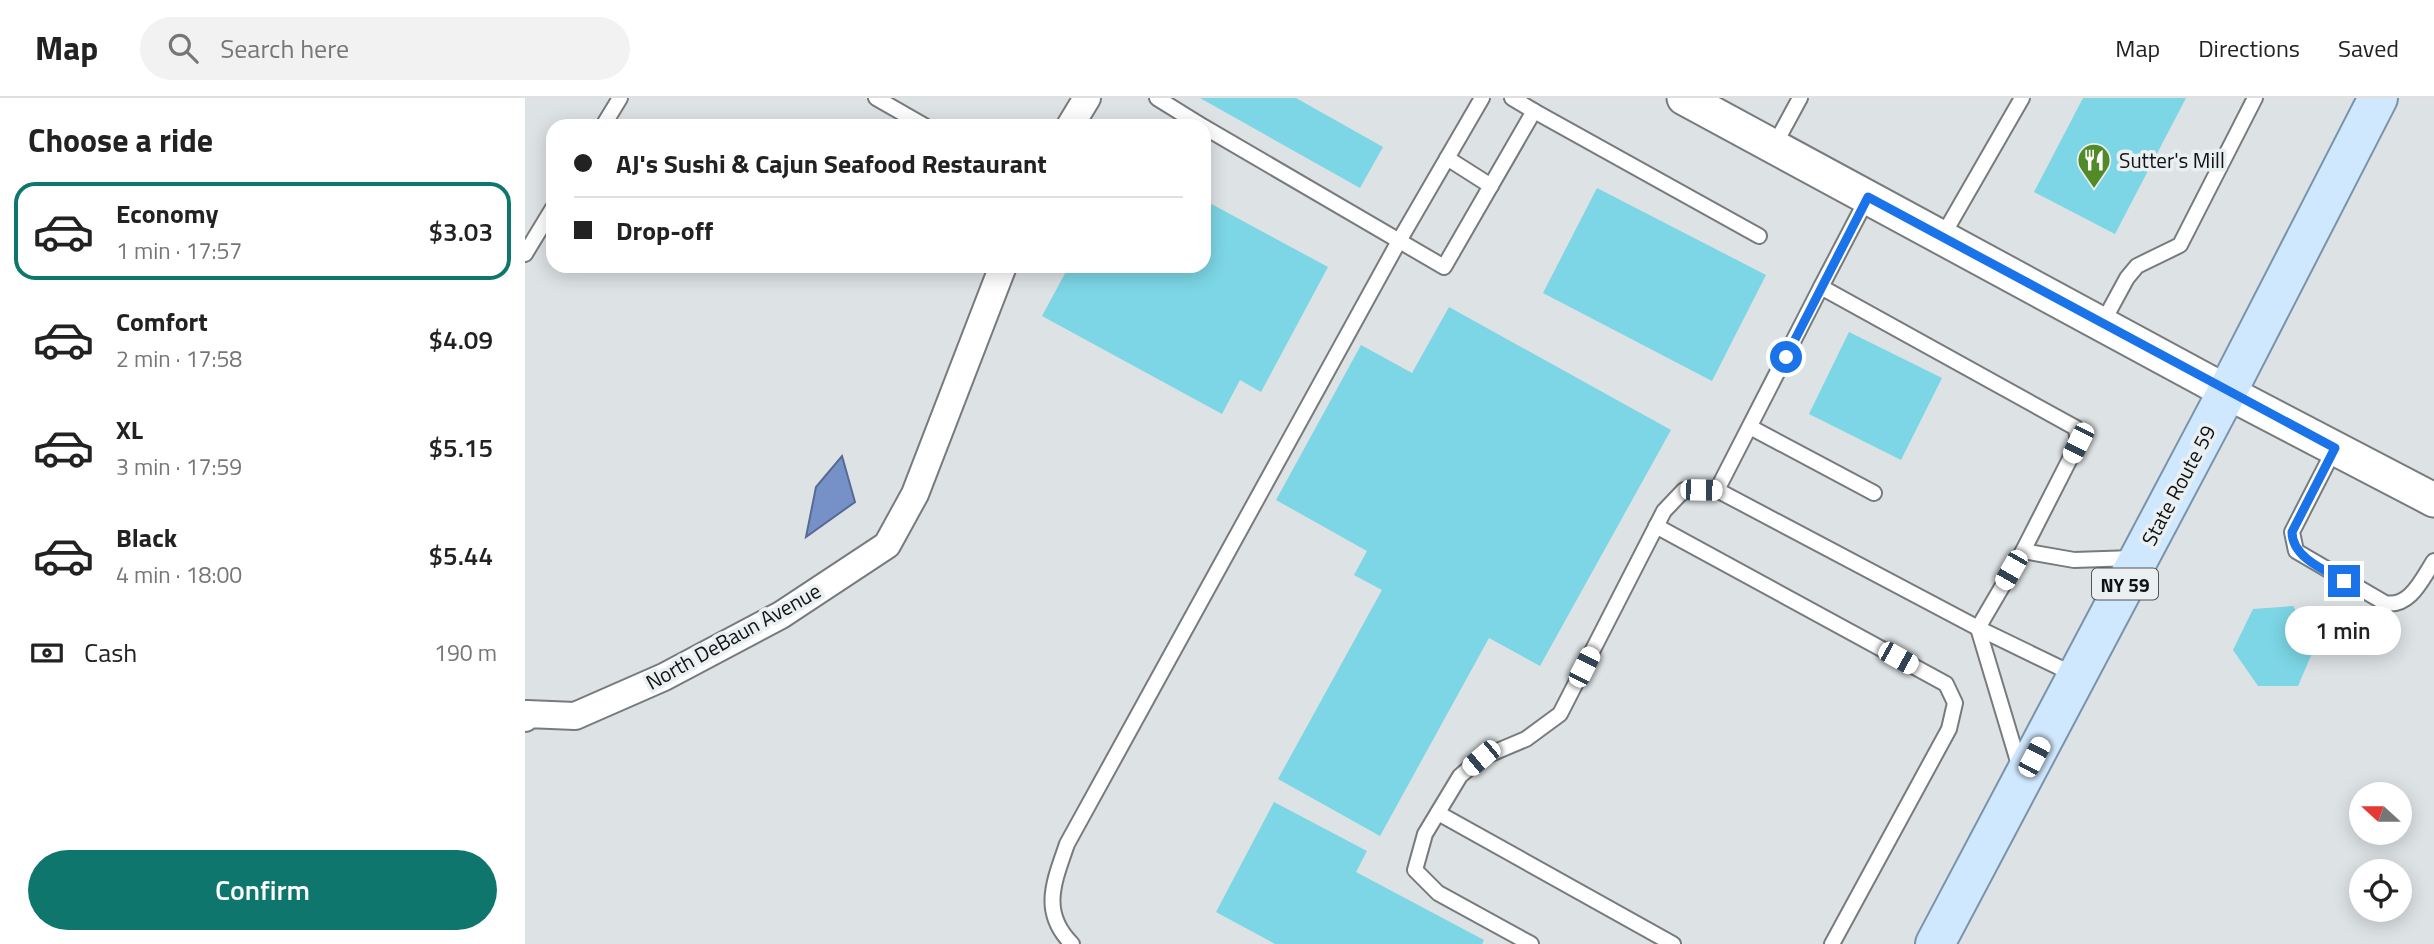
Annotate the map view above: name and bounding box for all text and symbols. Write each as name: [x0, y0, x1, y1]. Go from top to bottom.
search box: [140, 17, 630, 80]
text: Map: [35, 23, 98, 73]
icon: search: [164, 29, 202, 67]
text: Search here: [220, 29, 349, 68]
text: Map: [2115, 30, 2160, 66]
text: Directions: [2198, 30, 2300, 66]
text: Saved: [2338, 30, 2399, 66]
text: Choose a ride: [28, 116, 213, 164]
restaurant icon: Sutter's Mill: [2075, 141, 2113, 190]
text: AJ's Sushi & Cajun Seafood Restaurant: [616, 144, 1047, 183]
place label: Sutter's Mill: [2119, 144, 2225, 176]
text: Economy: [116, 194, 218, 233]
icon: car: [32, 200, 95, 263]
text: Drop-off: [616, 211, 713, 250]
text: $3.03: [429, 212, 493, 251]
text: 1 min · 17:57: [116, 233, 242, 268]
text: Comfort: [116, 302, 208, 341]
icon: car: [32, 308, 95, 371]
text: $4.09: [429, 320, 493, 359]
text: 2 min · 17:58: [116, 341, 242, 376]
route start: [1770, 341, 1802, 373]
text: XL: [116, 410, 143, 449]
icon: car: [32, 416, 95, 479]
street label: State Route 59: [2133, 419, 2223, 551]
car: [2060, 420, 2097, 466]
text: $5.15: [429, 428, 493, 467]
text: 3 min · 17:59: [116, 449, 242, 484]
car: [1680, 479, 1723, 501]
text: Black: [116, 518, 177, 557]
icon: car: [32, 524, 95, 587]
text: $5.44: [429, 536, 493, 575]
car: [1992, 547, 2031, 593]
text: 4 min · 18:00: [116, 557, 242, 592]
route end: [2328, 565, 2360, 597]
road number: NY 59: [2092, 569, 2158, 600]
street label: North DeBaun Avenue: [640, 574, 826, 698]
callout: 1 min: [2286, 606, 2402, 654]
text: 1 min: [2315, 613, 2371, 648]
text: Cash: [84, 633, 137, 672]
icon: cash: [28, 634, 66, 672]
text: 190 m: [434, 635, 497, 670]
car: [1875, 639, 1922, 677]
car: [1566, 644, 1603, 690]
car: [2015, 734, 2054, 780]
car: [1459, 736, 1504, 780]
north arrow: [2349, 782, 2411, 845]
map controls: [2349, 782, 2412, 922]
button: Confirm: [28, 850, 497, 930]
button: locate: [2349, 859, 2412, 922]

